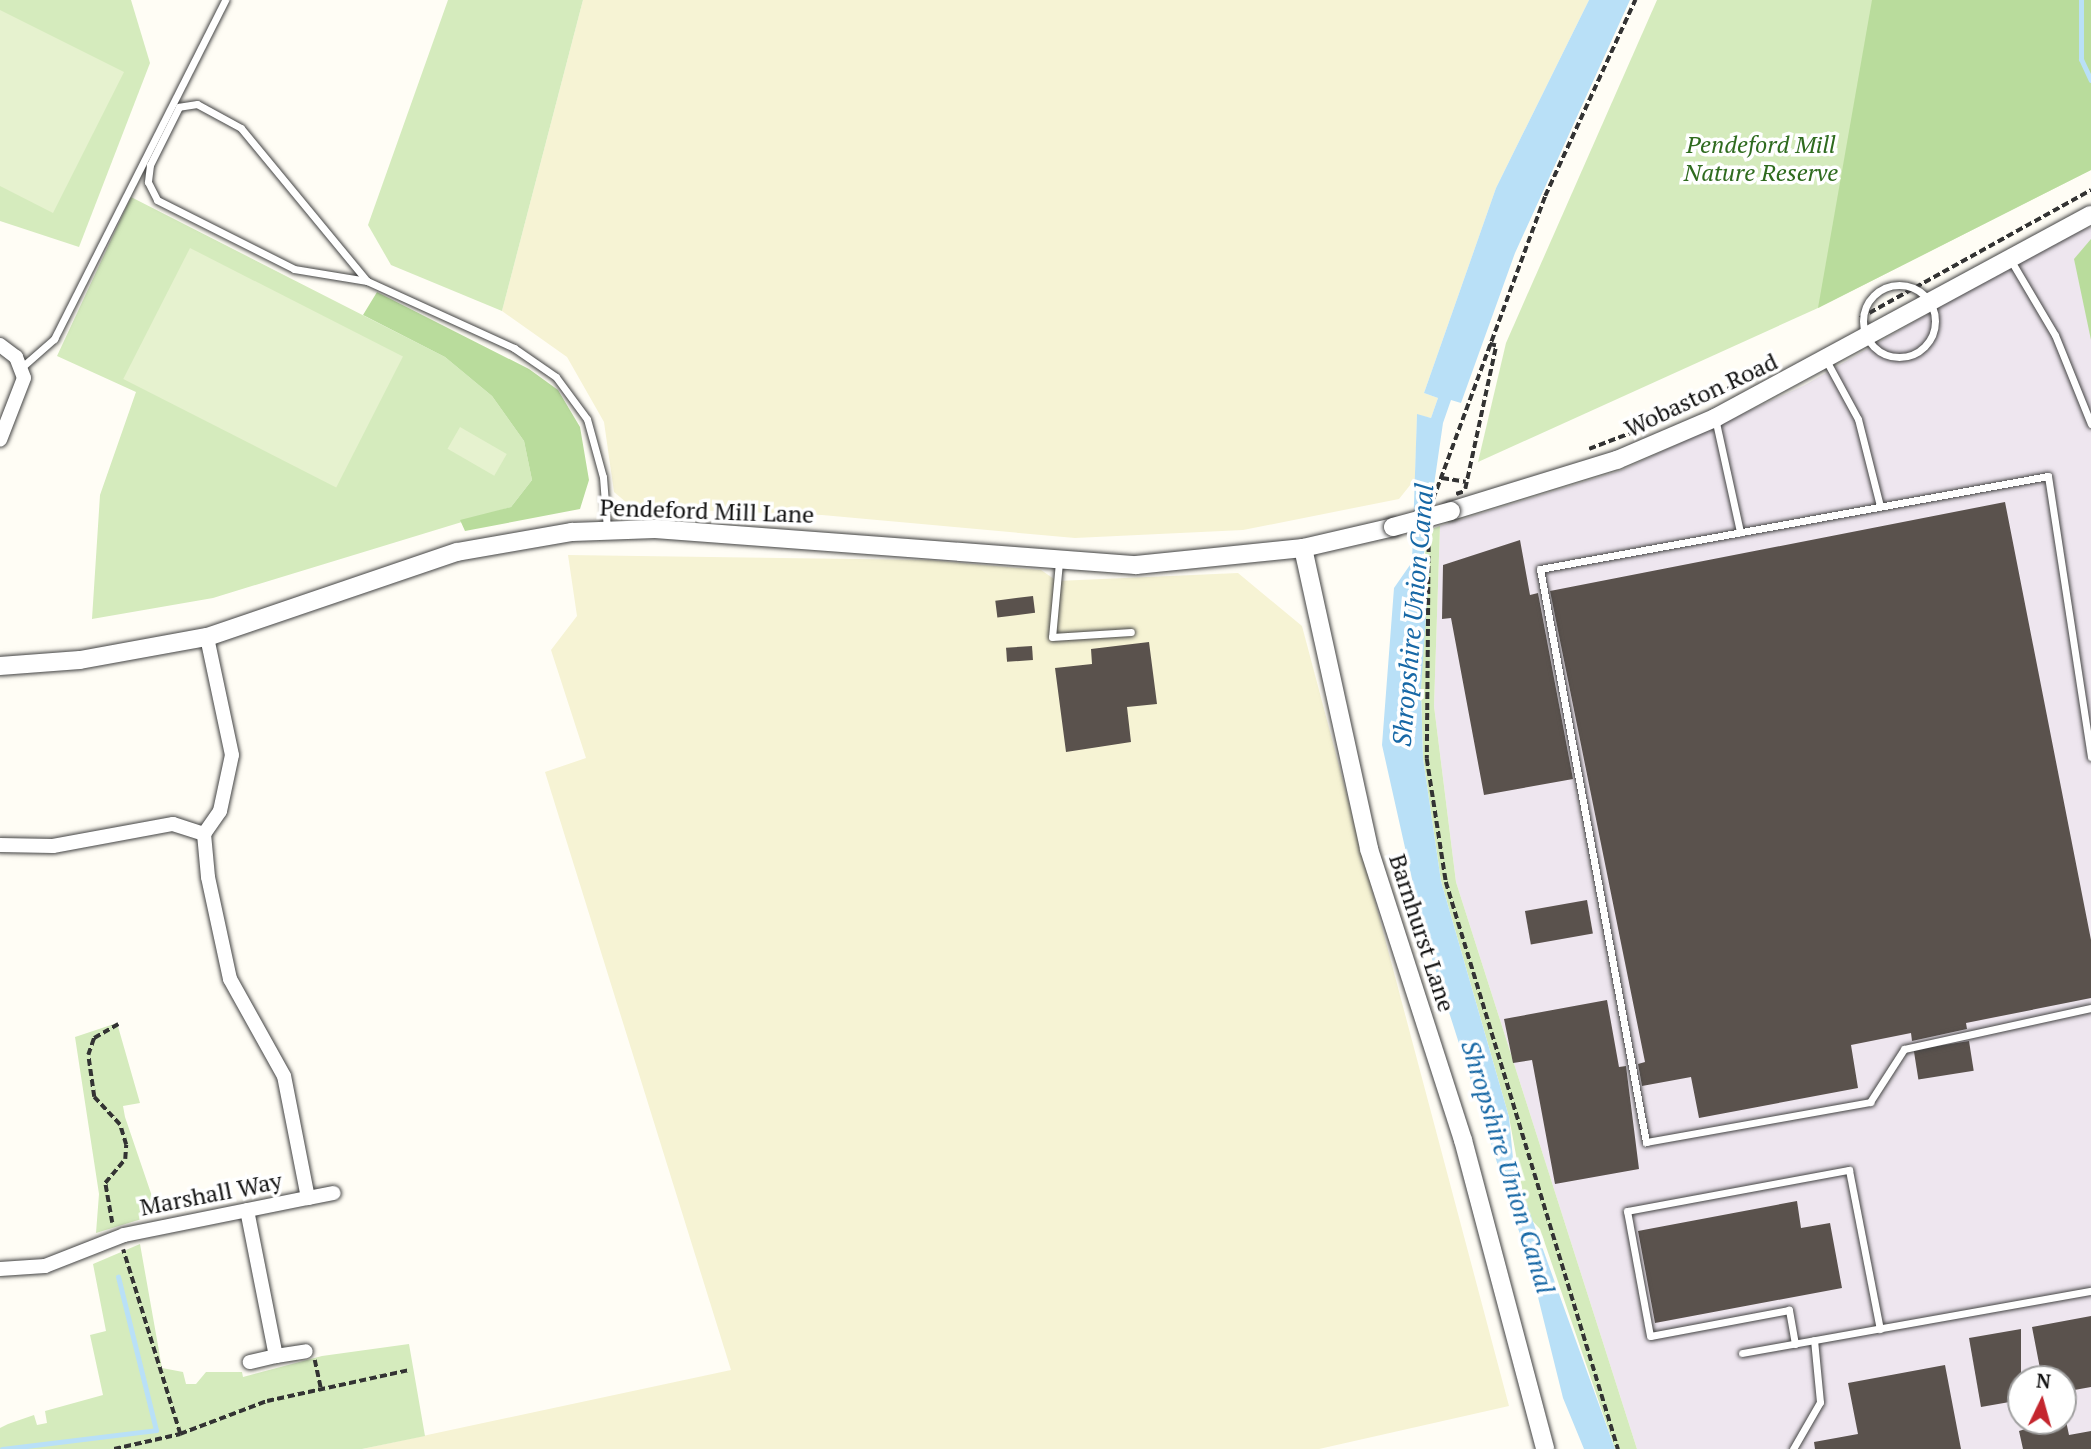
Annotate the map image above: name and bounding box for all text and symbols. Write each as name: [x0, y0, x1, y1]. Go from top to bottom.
park label: Pendeford Mill Nature Reserve: [1684, 131, 1838, 187]
street label: Wobaston Road: [1620, 347, 1782, 443]
water label: Shropshire Union Canal: [1386, 482, 1440, 748]
street label: Pendeford Mill Lane: [599, 493, 815, 529]
street label: Barnhurst Lane: [1383, 850, 1461, 1016]
water label: Shropshire Union Canal: [1455, 1036, 1561, 1298]
street label: Marshall Way: [138, 1166, 284, 1222]
north arrow: [2007, 1365, 2077, 1435]
text: N: [2035, 1367, 2052, 1394]

